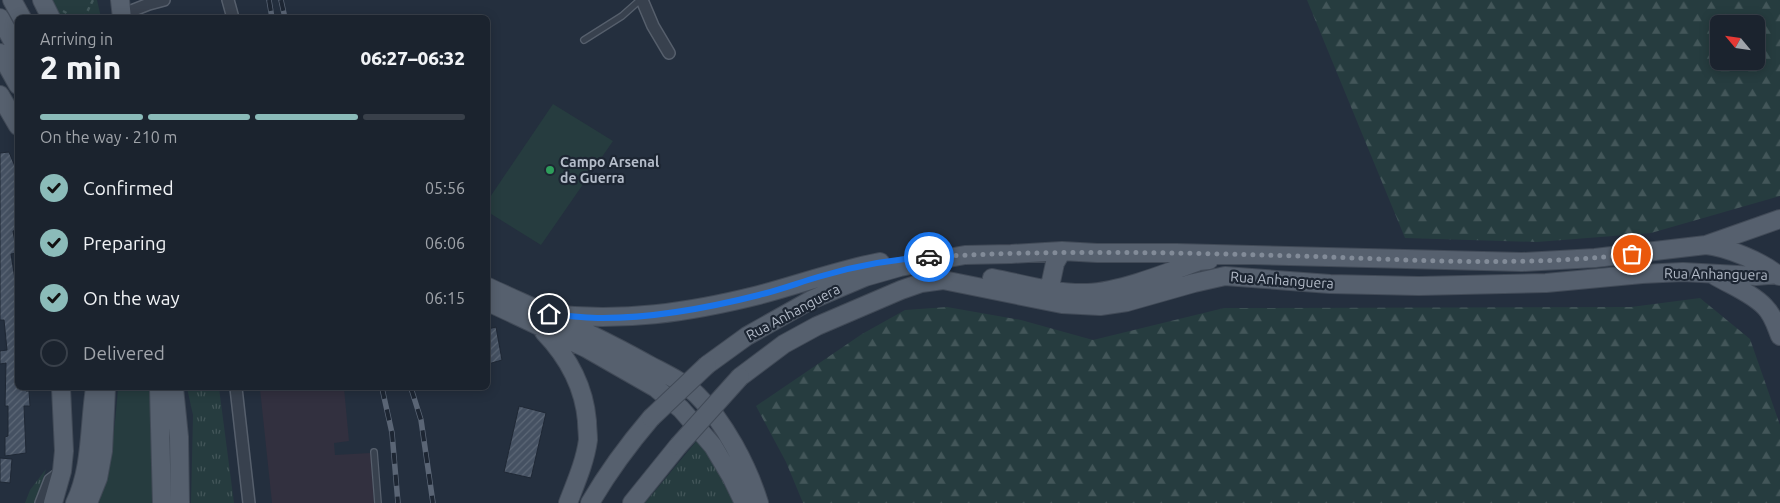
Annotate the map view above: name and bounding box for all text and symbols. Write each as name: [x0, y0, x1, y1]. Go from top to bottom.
north arrow: [1710, 15, 1765, 70]
map controls: [1710, 15, 1765, 70]
text: Arriving in: [40, 30, 113, 48]
text: 06:27–06:32: [360, 47, 465, 69]
text: 2 min: [40, 49, 121, 85]
text: On the way · 210 m: [40, 128, 177, 146]
place label: Campo Arsenal de Guerra: [560, 154, 659, 186]
marker: Campo Arsenal de Guerra: [544, 164, 556, 176]
icon: check: [40, 174, 68, 202]
text: Confirmed: [83, 177, 174, 199]
text: 05:56: [425, 179, 465, 197]
icon: check: [40, 229, 68, 257]
text: Preparing: [83, 232, 167, 254]
courier: [904, 232, 954, 282]
pin: [1611, 233, 1653, 275]
text: 06:06: [425, 234, 465, 252]
icon: bag: [1618, 240, 1646, 268]
icon: car: [915, 243, 943, 271]
street label: Rua Anhanguera: [1664, 265, 1768, 283]
street label: Rua Anhanguera: [1230, 268, 1334, 292]
street label: Rua Anhanguera: [743, 281, 843, 343]
icon: check: [40, 284, 68, 312]
text: On the way: [83, 287, 180, 309]
text: 06:15: [425, 289, 465, 307]
pin: [528, 293, 570, 335]
icon: home: [535, 300, 563, 328]
text: Delivered: [83, 342, 165, 364]

